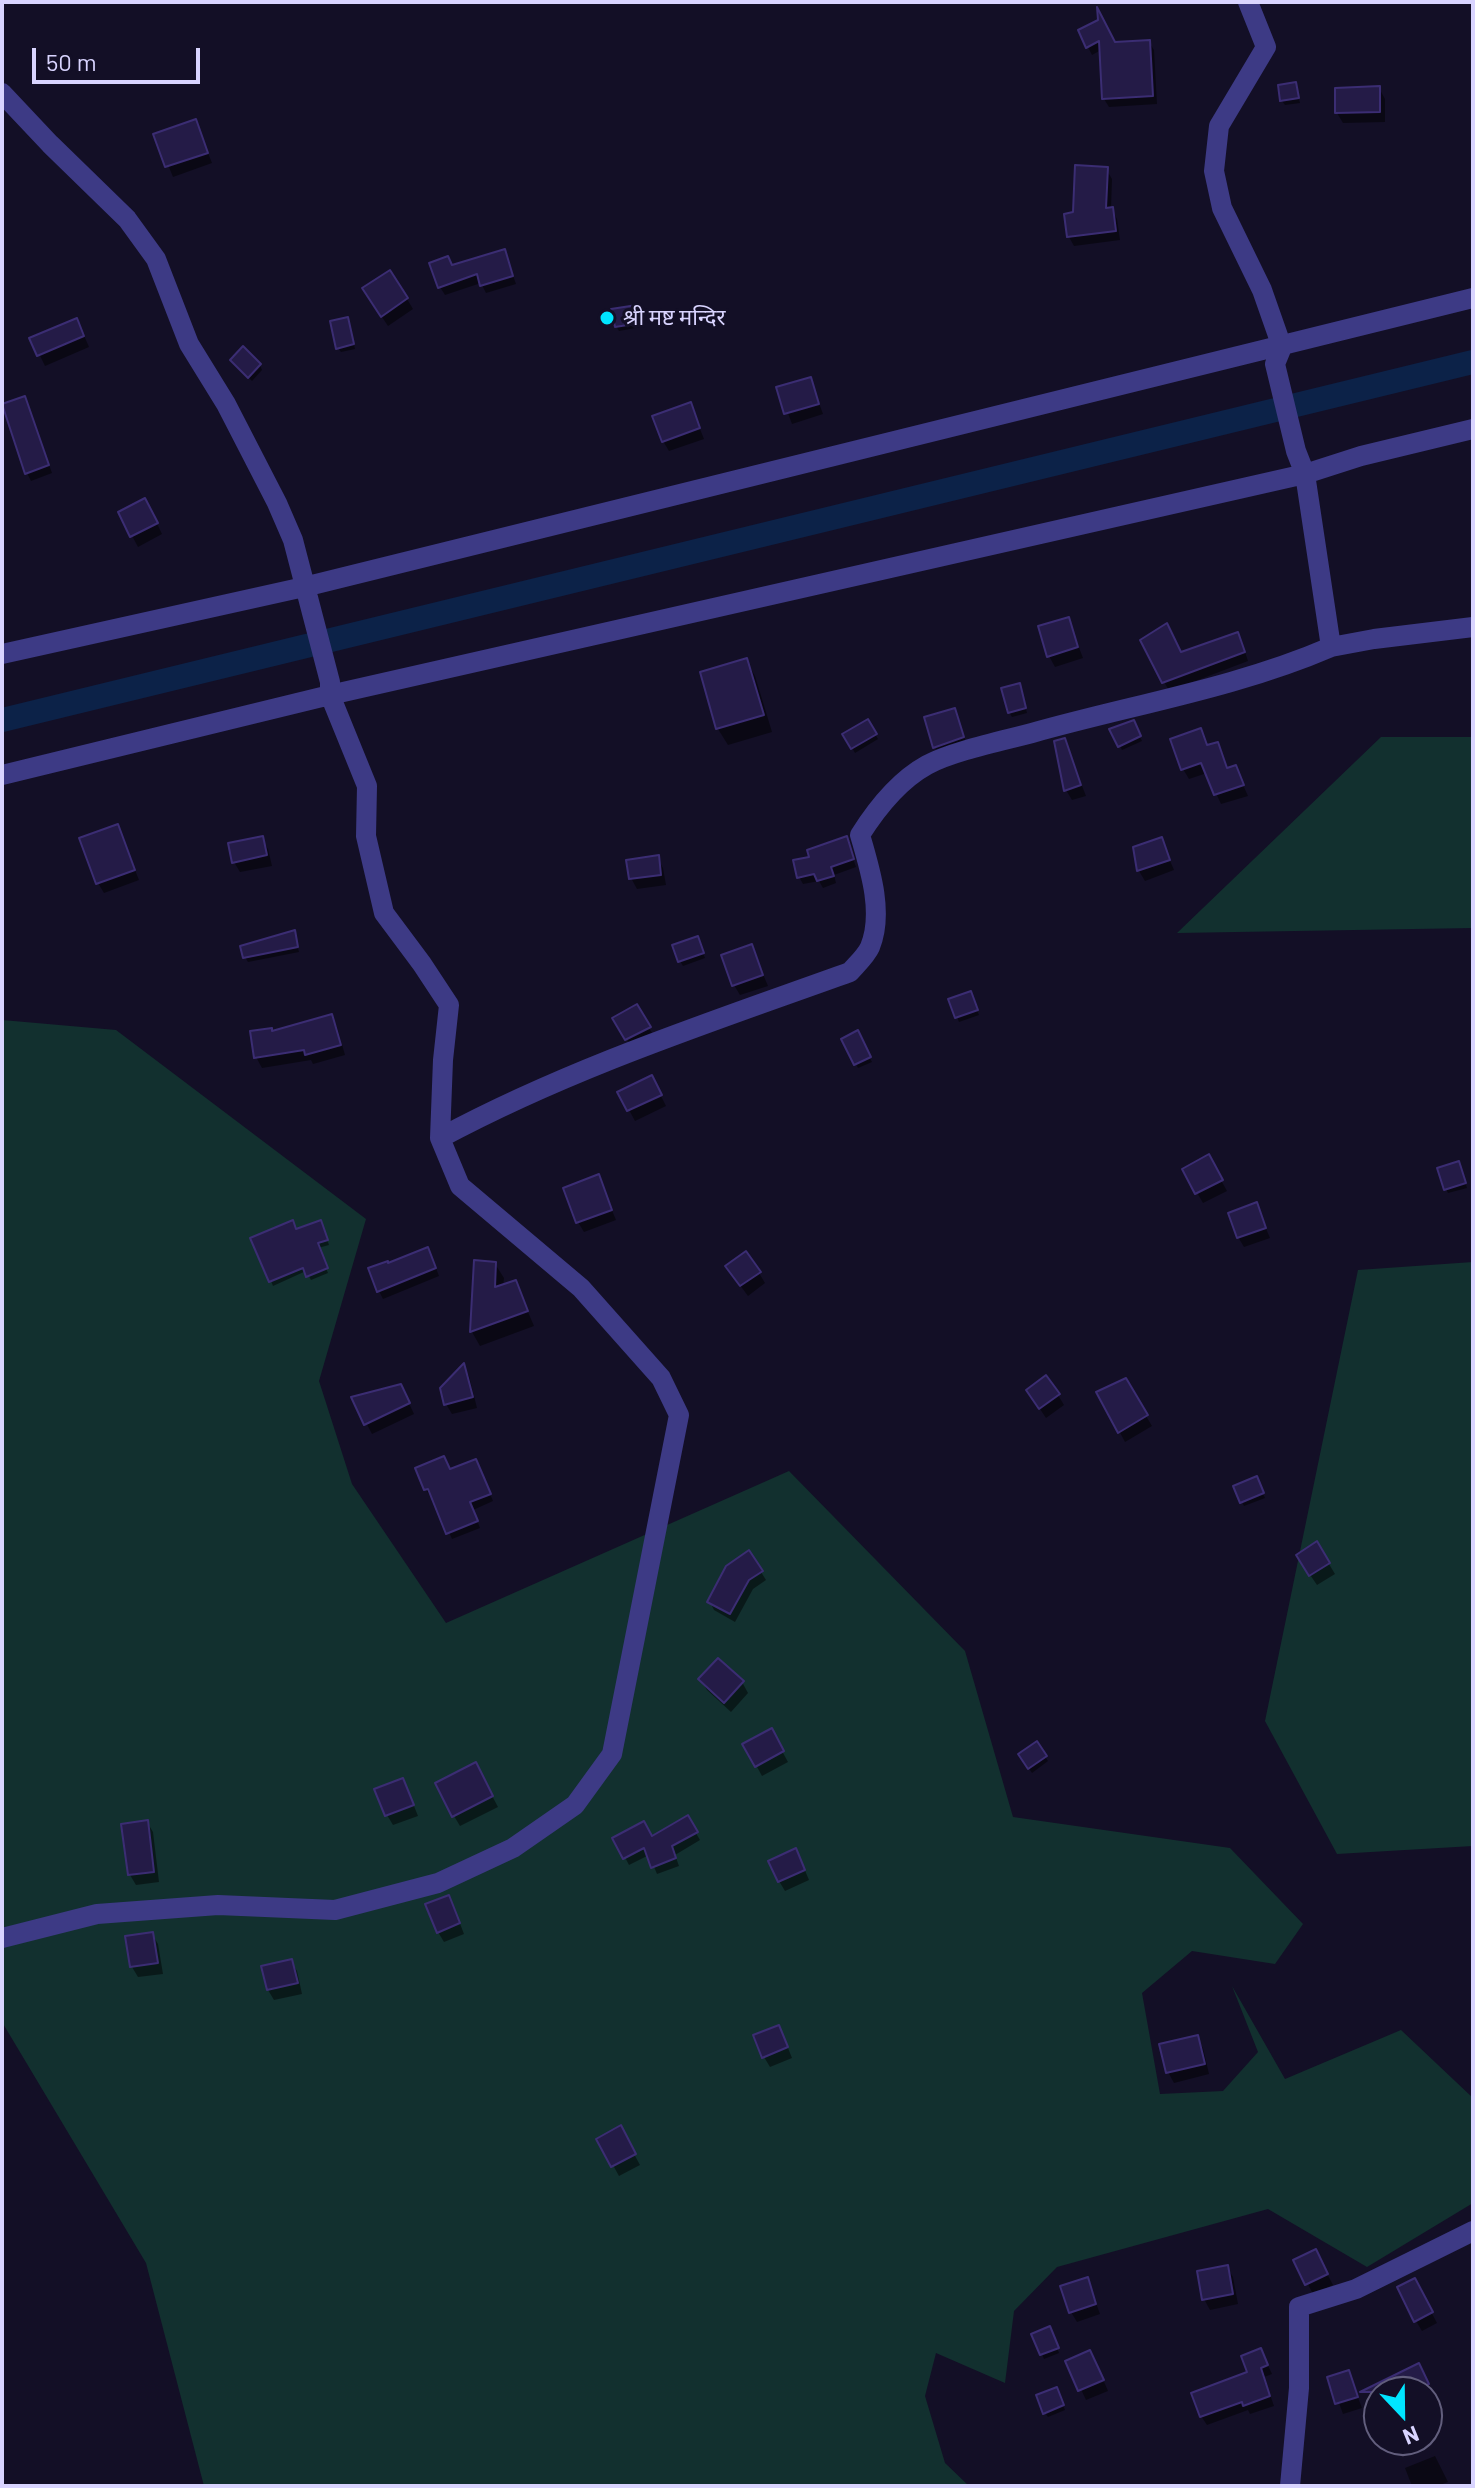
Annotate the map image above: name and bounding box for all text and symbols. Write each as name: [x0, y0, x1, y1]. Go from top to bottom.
scale bar: [36, 32, 204, 82]
text: 50 m: [46, 47, 97, 76]
place label: श्री मष्ट मन्दिर: [623, 305, 725, 331]
marker: श्री मष्ट मन्दिर: [598, 309, 616, 327]
north arrow: [1363, 2376, 1443, 2456]
text: N: [1400, 2422, 1423, 2451]

